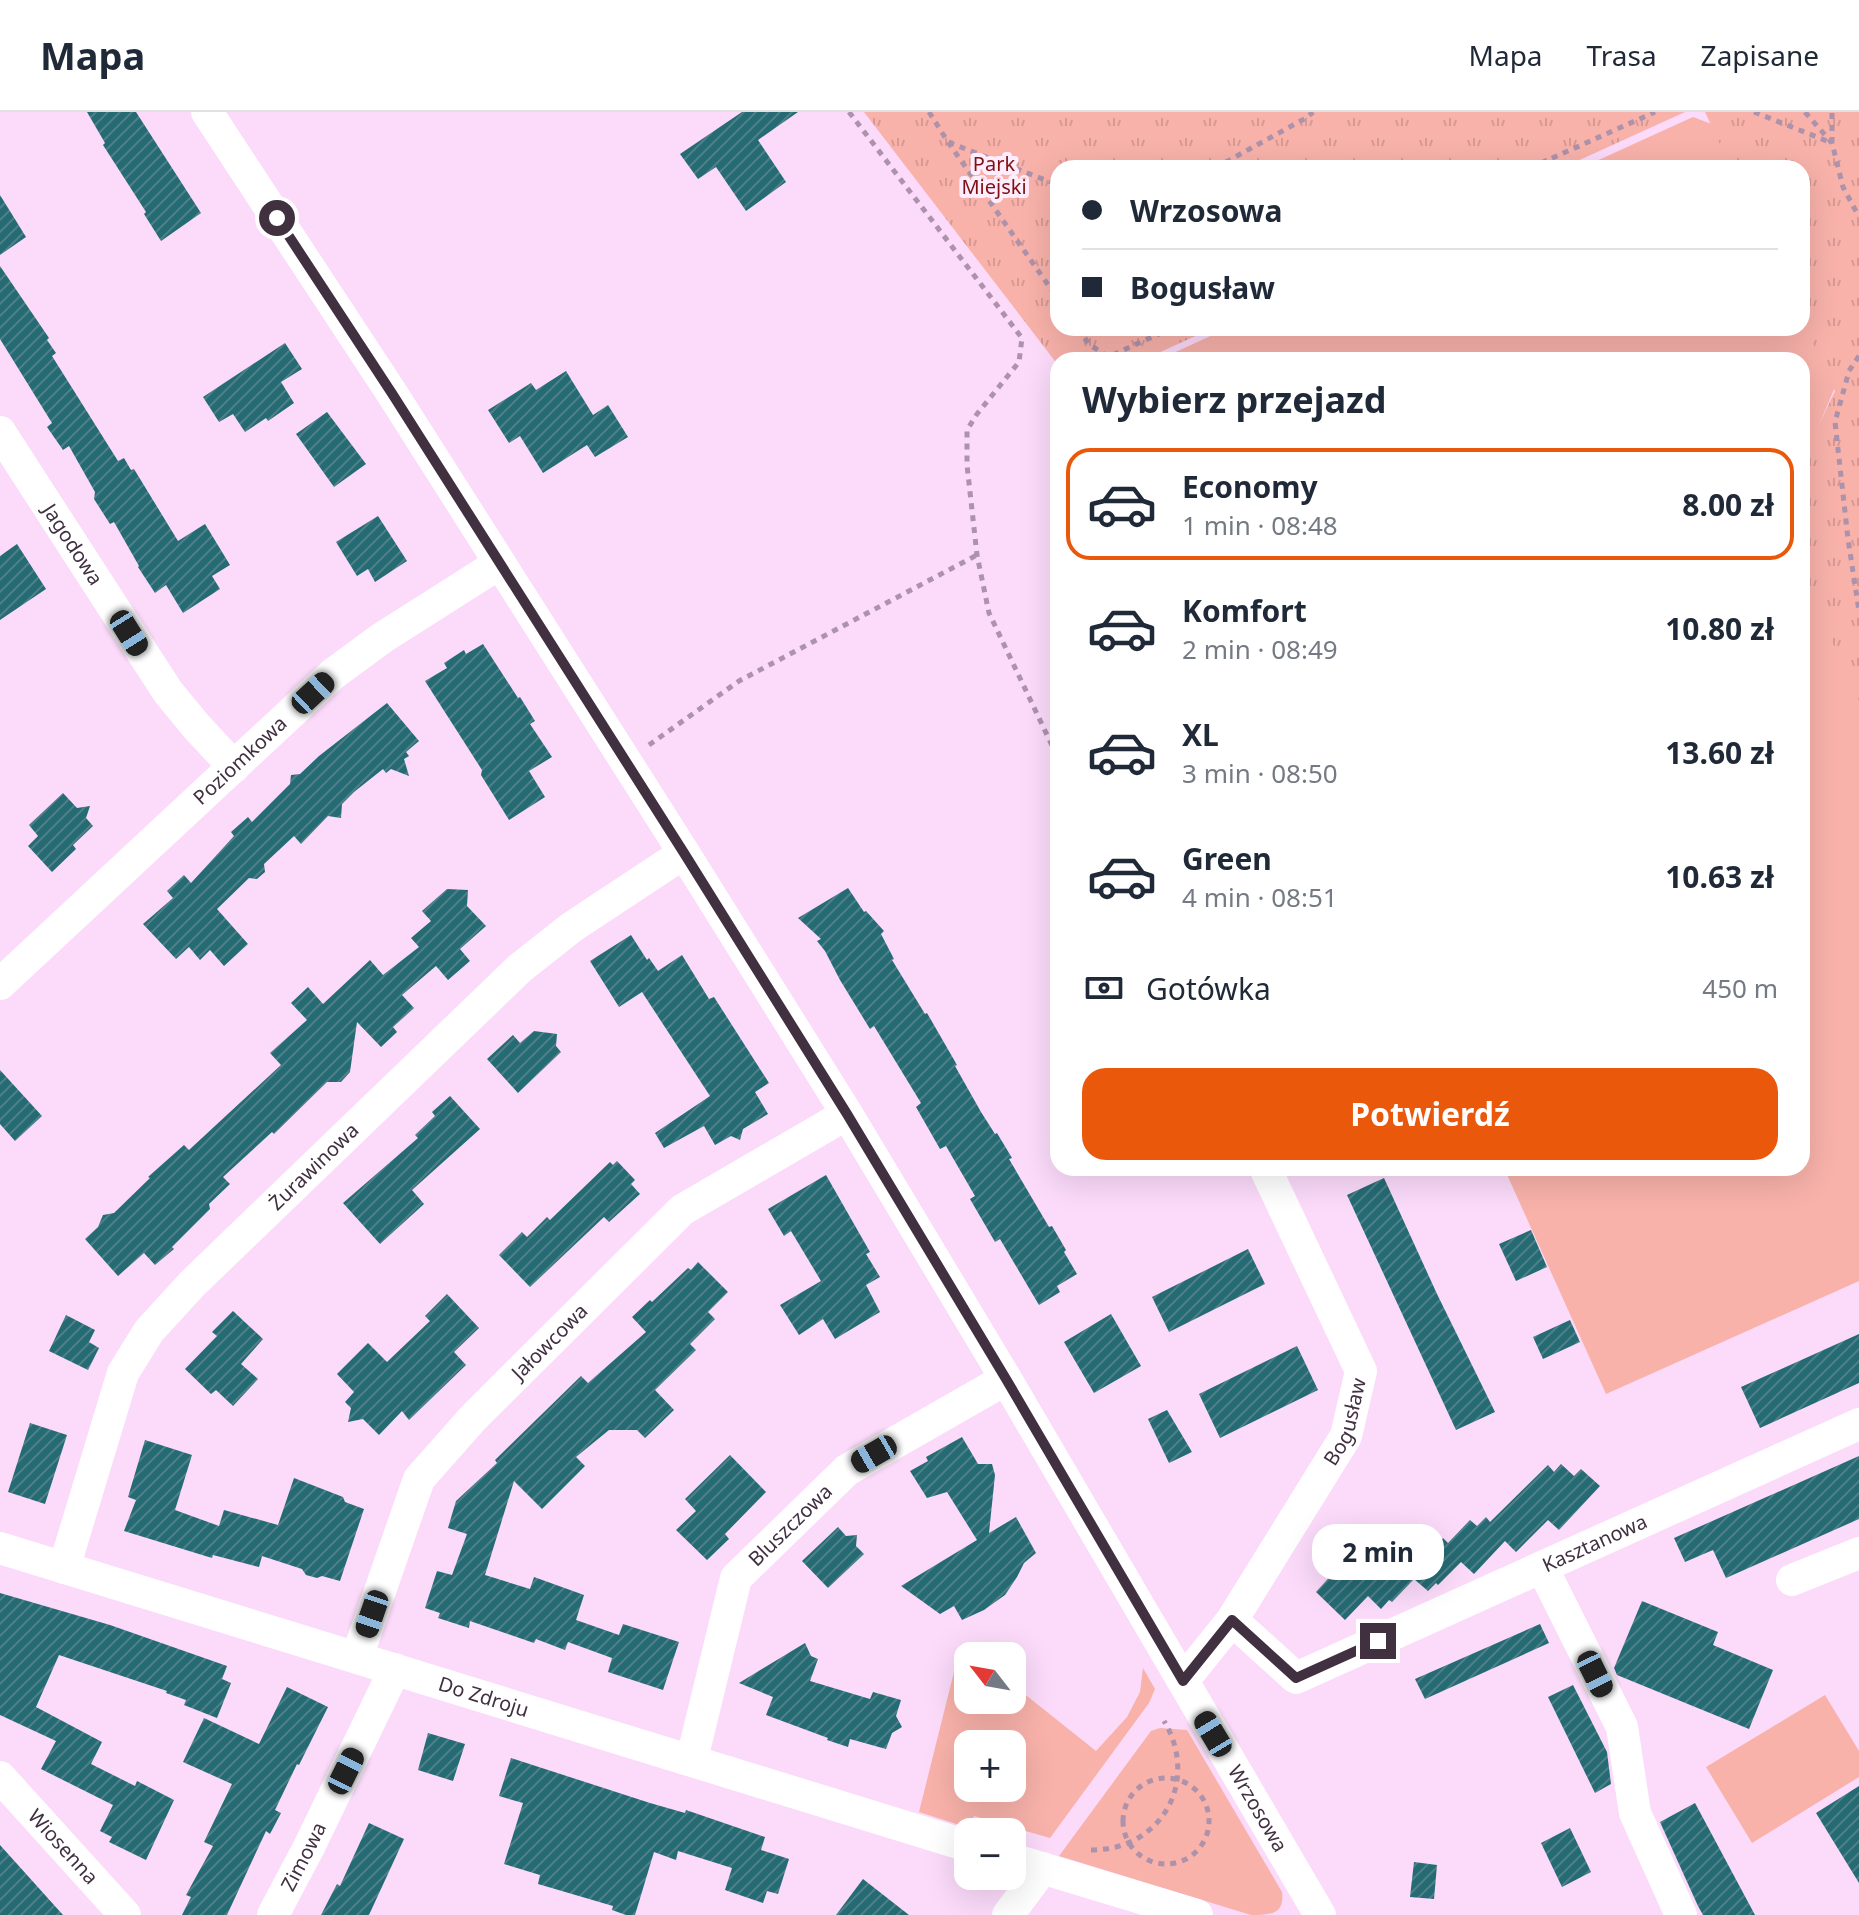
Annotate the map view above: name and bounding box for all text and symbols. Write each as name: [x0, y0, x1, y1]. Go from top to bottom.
text: Mapa: [40, 29, 145, 81]
text: Mapa: [1469, 36, 1543, 74]
text: Trasa: [1587, 36, 1657, 74]
text: Zapisane: [1701, 36, 1819, 74]
park label: Park Miejski: [961, 150, 1027, 200]
text: Wrzosowa: [1130, 190, 1283, 231]
route start: [259, 200, 295, 236]
text: Bogusław: [1130, 267, 1275, 308]
text: Wybierz przejazd: [1082, 375, 1386, 424]
text: Economy: [1182, 466, 1318, 507]
icon: car: [1086, 468, 1158, 540]
text: 8.00 zł: [1682, 484, 1774, 525]
street label: Jagodowa: [36, 497, 109, 590]
text: 1 min · 08:48: [1182, 507, 1338, 543]
text: Komfort: [1182, 590, 1307, 631]
icon: car: [1086, 592, 1158, 664]
car: [106, 606, 152, 660]
text: 10.80 zł: [1665, 608, 1774, 649]
text: 2 min · 08:49: [1182, 631, 1338, 667]
car: [287, 668, 339, 718]
street label: Poziomkowa: [187, 710, 292, 810]
text: XL: [1182, 714, 1219, 755]
icon: car: [1086, 716, 1158, 788]
text: 13.60 zł: [1665, 732, 1774, 773]
text: 3 min · 08:50: [1182, 755, 1338, 791]
text: Green: [1182, 838, 1272, 879]
icon: car: [1086, 840, 1158, 912]
text: 10.63 zł: [1665, 856, 1774, 897]
text: 4 min · 08:51: [1182, 879, 1338, 915]
icon: cash: [1082, 966, 1126, 1010]
text: Gotówka: [1146, 968, 1271, 1009]
text: 450 m: [1702, 970, 1778, 1006]
button: Potwierdź: [1082, 1068, 1778, 1160]
street label: Żurawinowa: [263, 1117, 364, 1216]
street label: Jałowcowa: [504, 1297, 593, 1387]
street label: Bogusław: [1317, 1375, 1372, 1470]
car: [847, 1432, 901, 1476]
street label: Bluszczowa: [742, 1478, 838, 1572]
street label: Kasztanowa: [1538, 1507, 1651, 1578]
callout: 2 min: [1312, 1525, 1444, 1581]
text: 2 min: [1342, 1534, 1414, 1570]
car: [353, 1587, 391, 1641]
route end: [1360, 1623, 1396, 1659]
north arrow: [954, 1642, 1026, 1714]
map controls: [954, 1642, 1026, 1890]
car: [1574, 1647, 1616, 1701]
street label: Do Zdroju: [435, 1670, 532, 1723]
car: [1190, 1707, 1236, 1761]
button: +: [954, 1730, 1026, 1802]
car: [325, 1744, 367, 1798]
street label: Wrzosowa: [1222, 1760, 1294, 1857]
street label: Wiosenna: [22, 1803, 105, 1890]
street label: Zimowa: [274, 1817, 332, 1895]
button: −: [954, 1818, 1026, 1890]

